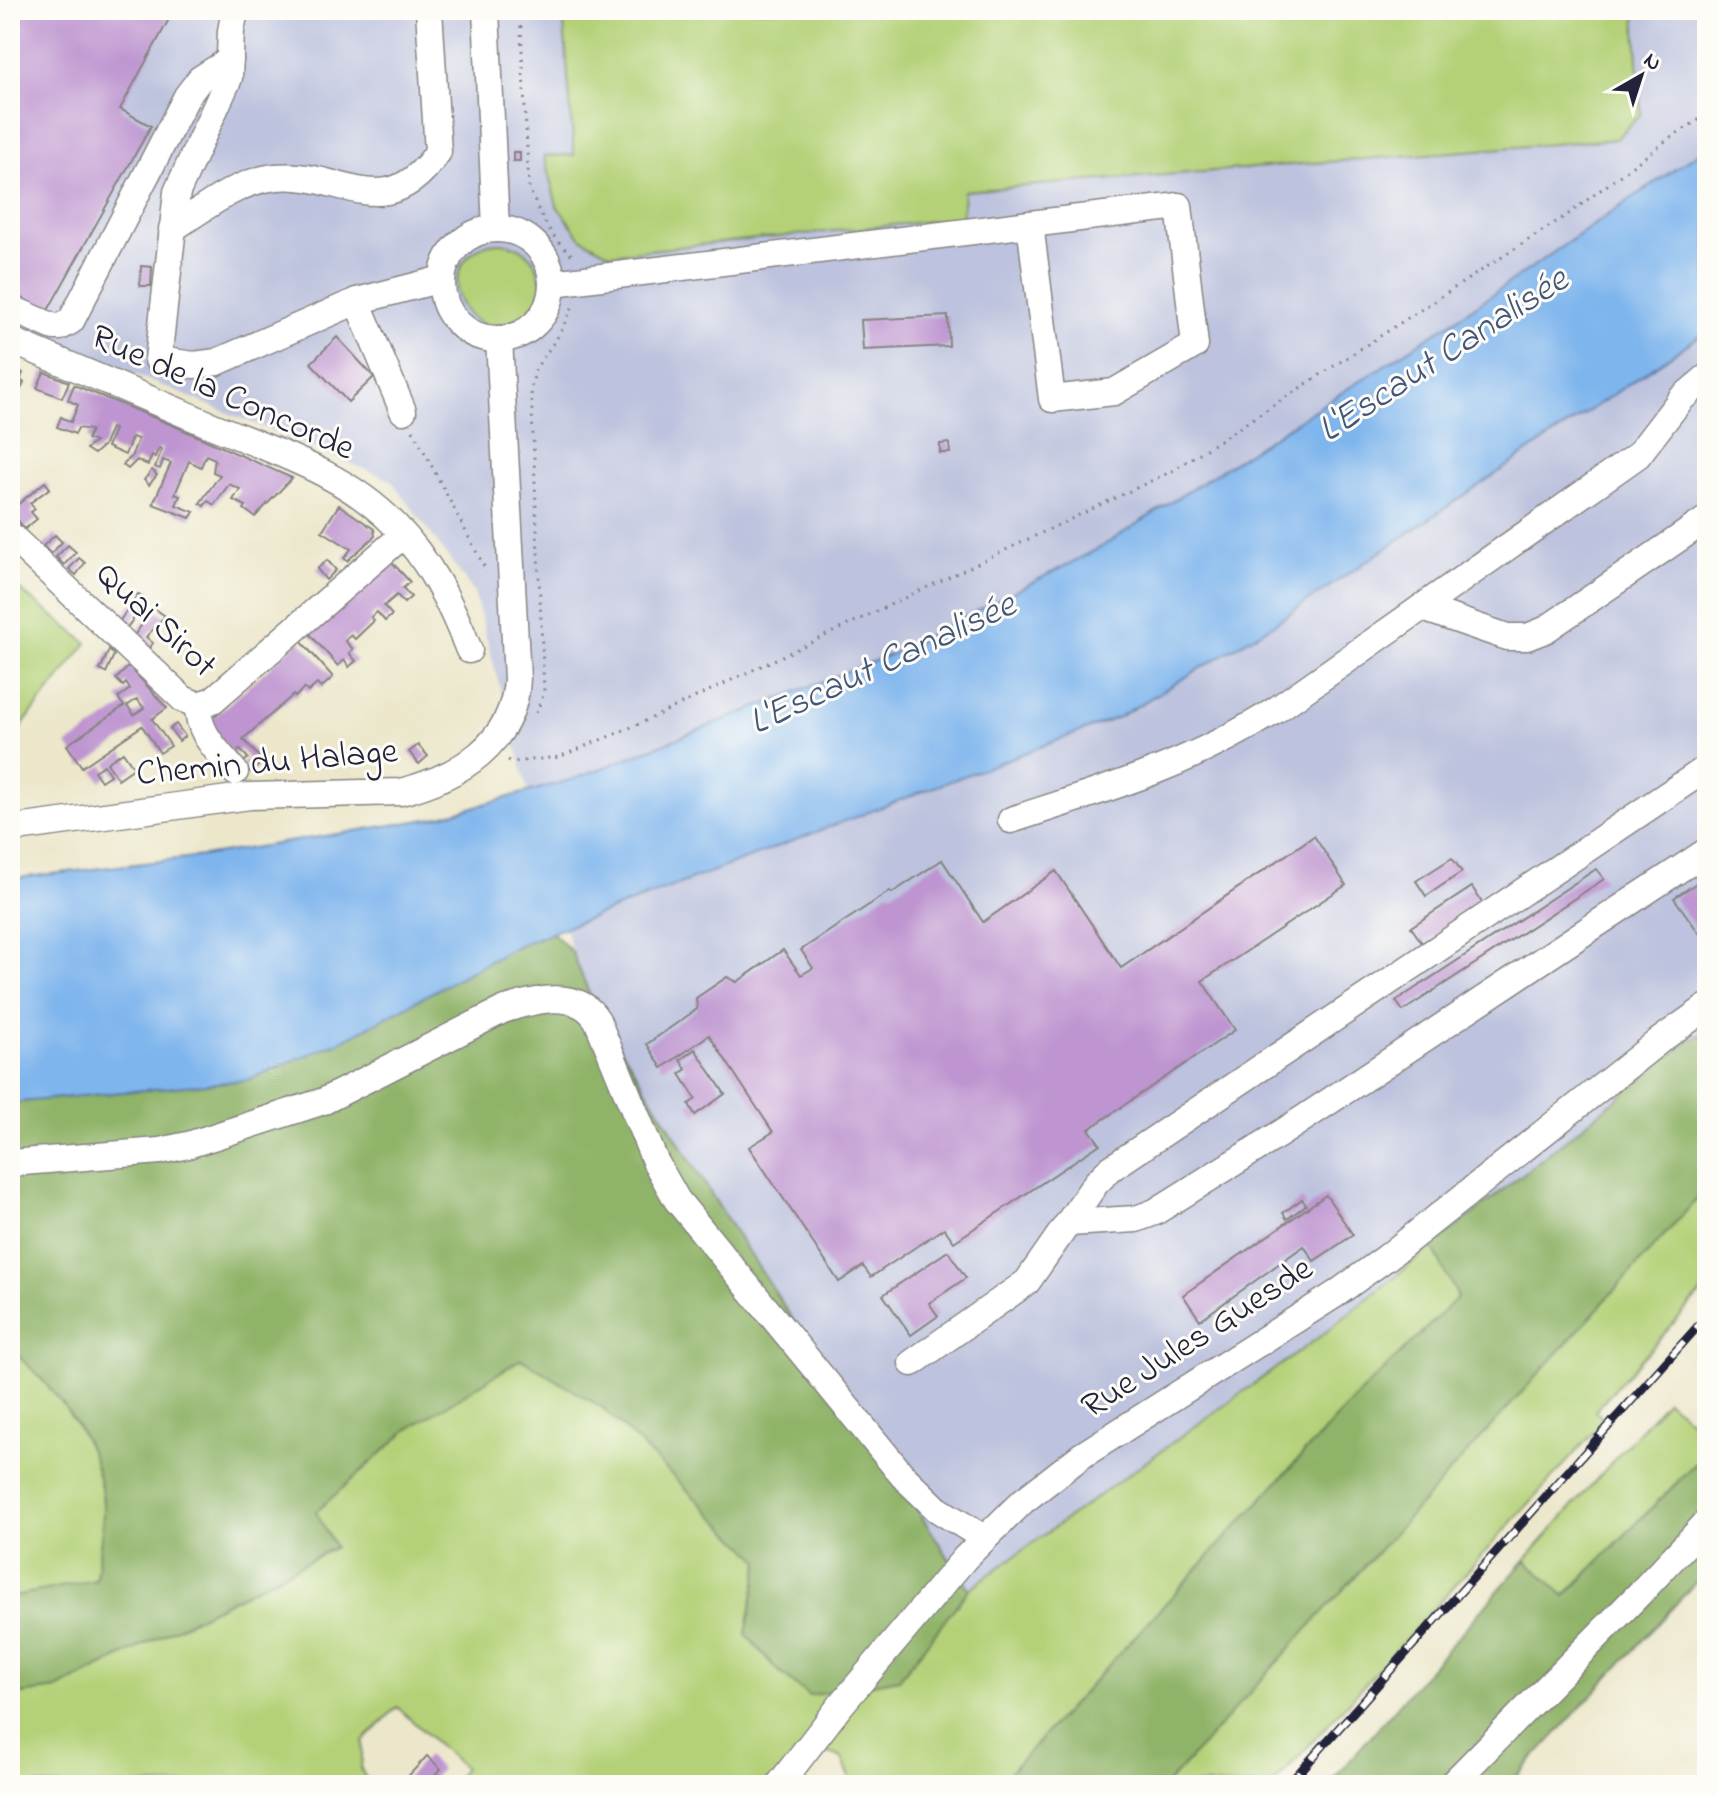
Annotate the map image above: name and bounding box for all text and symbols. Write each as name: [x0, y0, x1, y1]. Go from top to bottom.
north arrow: [1601, 36, 1681, 116]
text: N: [1636, 46, 1668, 80]
water label: L'Escaut Canalisée: [1308, 253, 1582, 458]
street label: Rue de la Concorde: [82, 312, 363, 476]
street label: Quai Sirot: [82, 550, 228, 692]
water label: L'Escaut Canalisée: [740, 578, 1028, 751]
street label: Chemin du Halage: [134, 726, 401, 802]
street label: Rue Jules Guesde: [1072, 1244, 1325, 1434]

